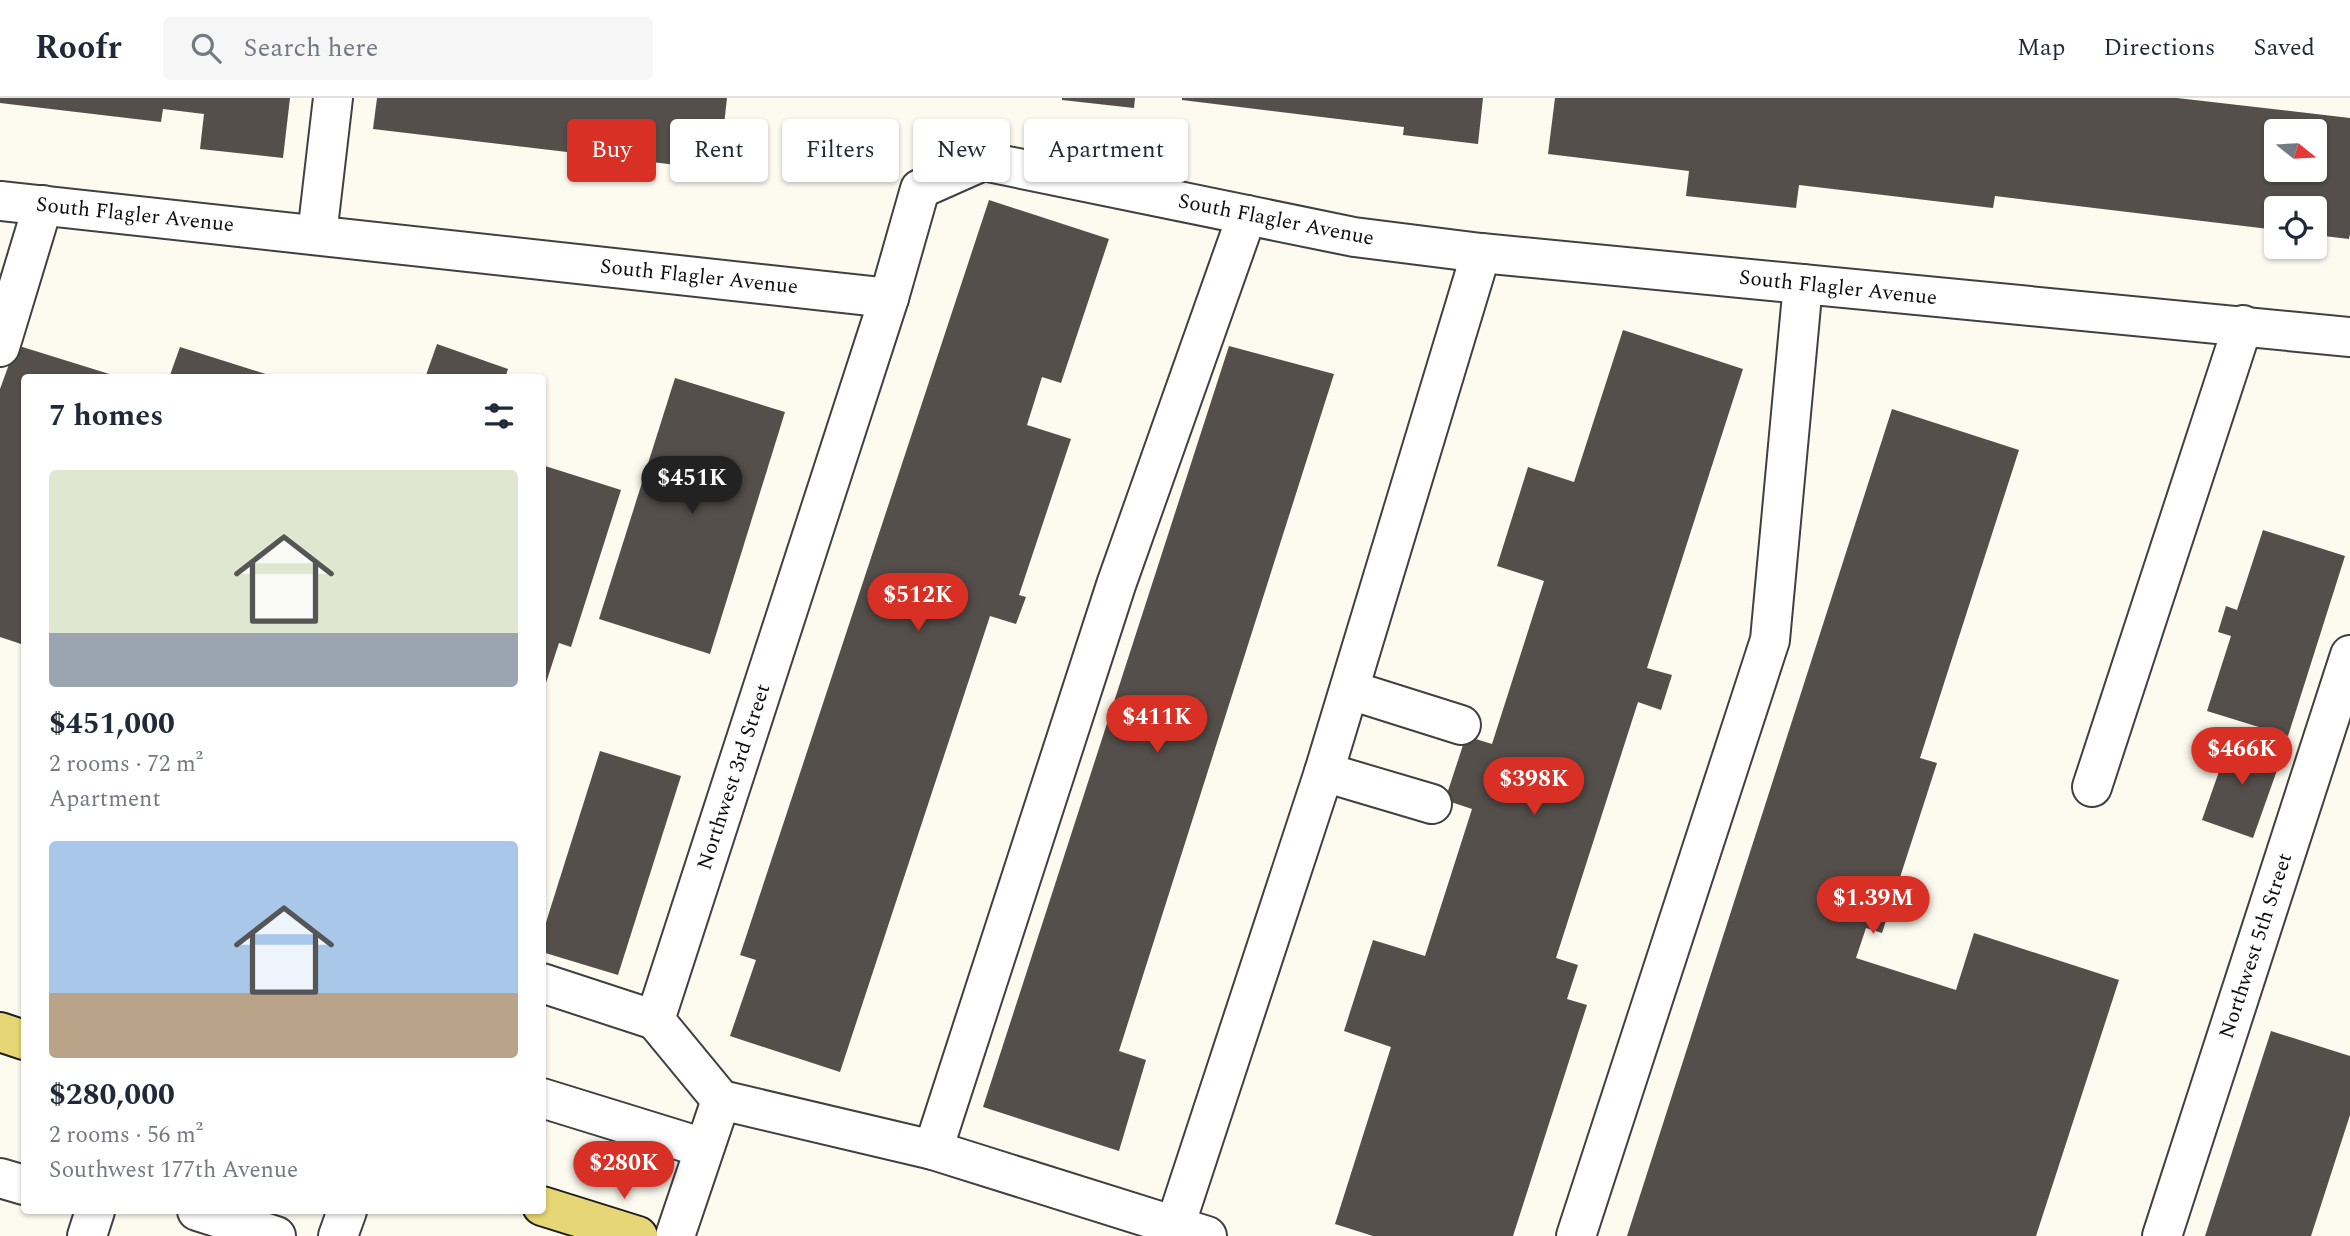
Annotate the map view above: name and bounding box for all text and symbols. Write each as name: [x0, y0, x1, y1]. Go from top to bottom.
search box: [163, 17, 653, 80]
text: Roofr: [35, 23, 121, 73]
text: Search here: [243, 28, 378, 68]
icon: search: [187, 29, 225, 67]
text: Map: [2017, 30, 2065, 66]
text: Directions: [2103, 30, 2215, 66]
text: Saved: [2253, 30, 2315, 66]
chip: Buy: [567, 119, 656, 182]
chip: Rent: [670, 119, 768, 182]
chip: Filters: [782, 119, 899, 182]
chip: New: [913, 119, 1010, 182]
chip: Apartment: [1024, 119, 1188, 182]
north arrow: [2264, 119, 2328, 182]
map controls: [2264, 119, 2327, 259]
street label: South Flagler Avenue: [1175, 185, 1377, 255]
street label: South Flagler Avenue: [34, 189, 236, 241]
button: locate: [2264, 196, 2327, 259]
street label: South Flagler Avenue: [598, 251, 800, 303]
street label: South Flagler Avenue: [1737, 262, 1939, 314]
text: 7 homes: [49, 393, 163, 439]
icon: filters: [480, 397, 518, 435]
pin: $451K: [643, 456, 741, 516]
text: $451K: [657, 461, 727, 496]
icon: home: [221, 516, 347, 642]
pin: $512K: [869, 574, 967, 633]
text: $512K: [883, 578, 953, 613]
street label: Northwest 3rd Street: [689, 680, 779, 874]
pin: $411K: [1108, 696, 1206, 755]
text: $411K: [1122, 700, 1192, 735]
text: $451,000: [49, 701, 175, 747]
pin: $466K: [2193, 728, 2291, 787]
text: $466K: [2207, 732, 2277, 767]
text: 2 rooms · 72 m²: [49, 747, 203, 782]
pin: $398K: [1485, 758, 1583, 817]
text: $398K: [1499, 762, 1569, 797]
text: Apartment: [49, 782, 161, 817]
street label: Northwest 5th Street: [2211, 849, 2301, 1043]
pin: $1.39M: [1816, 876, 1930, 936]
text: $1.39M: [1833, 881, 1913, 916]
icon: home: [221, 887, 347, 1013]
text: $280,000: [49, 1072, 175, 1118]
text: 2 rooms · 56 m²: [49, 1118, 203, 1153]
pin: $280K: [575, 1142, 673, 1201]
text: $280K: [589, 1146, 659, 1181]
text: Southwest 177th Avenue: [49, 1153, 298, 1188]

